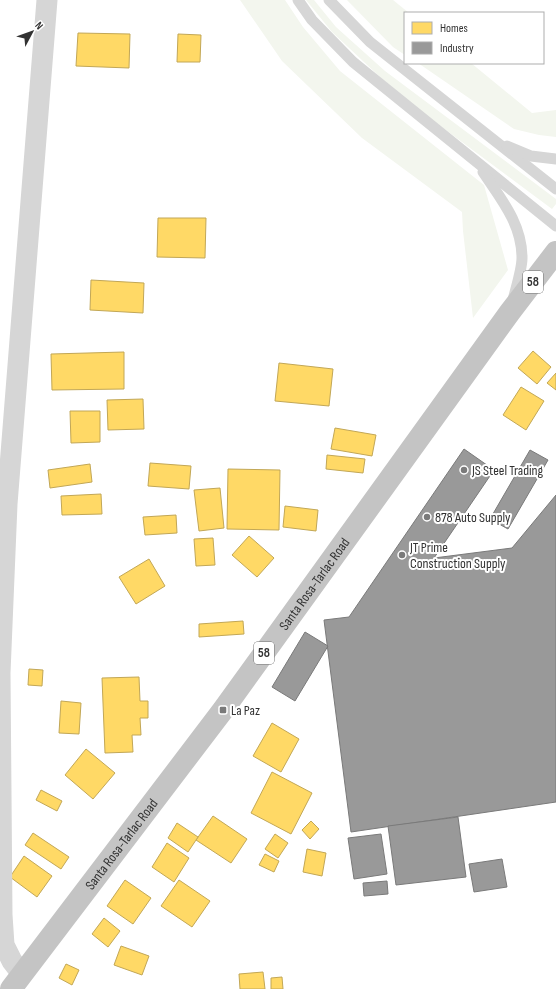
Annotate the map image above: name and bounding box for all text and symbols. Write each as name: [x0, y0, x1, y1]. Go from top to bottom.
north arrow: [12, 12, 52, 52]
legend: [404, 12, 544, 64]
text: N: [32, 19, 46, 32]
text: Homes: [440, 21, 468, 36]
text: Industry: [440, 41, 474, 56]
road number: 58: [523, 271, 543, 293]
place label: JS Steel Trading: [471, 462, 544, 479]
marker: JS Steel Trading: [459, 465, 469, 475]
place label: 878 Auto Supply: [435, 509, 511, 526]
marker: 878 Auto Supply: [422, 512, 432, 522]
street label: Santa Rosa-Tarlac Road: [275, 534, 353, 633]
place label: JT Prime Construction Supply: [409, 539, 506, 572]
marker: JT Prime Construction Supply: [397, 550, 407, 560]
road number: 58: [254, 642, 274, 664]
place label: La Paz: [231, 702, 260, 719]
marker: La Paz: [218, 705, 228, 715]
street label: Santa Rosa-Tarlac Road: [81, 795, 161, 893]

